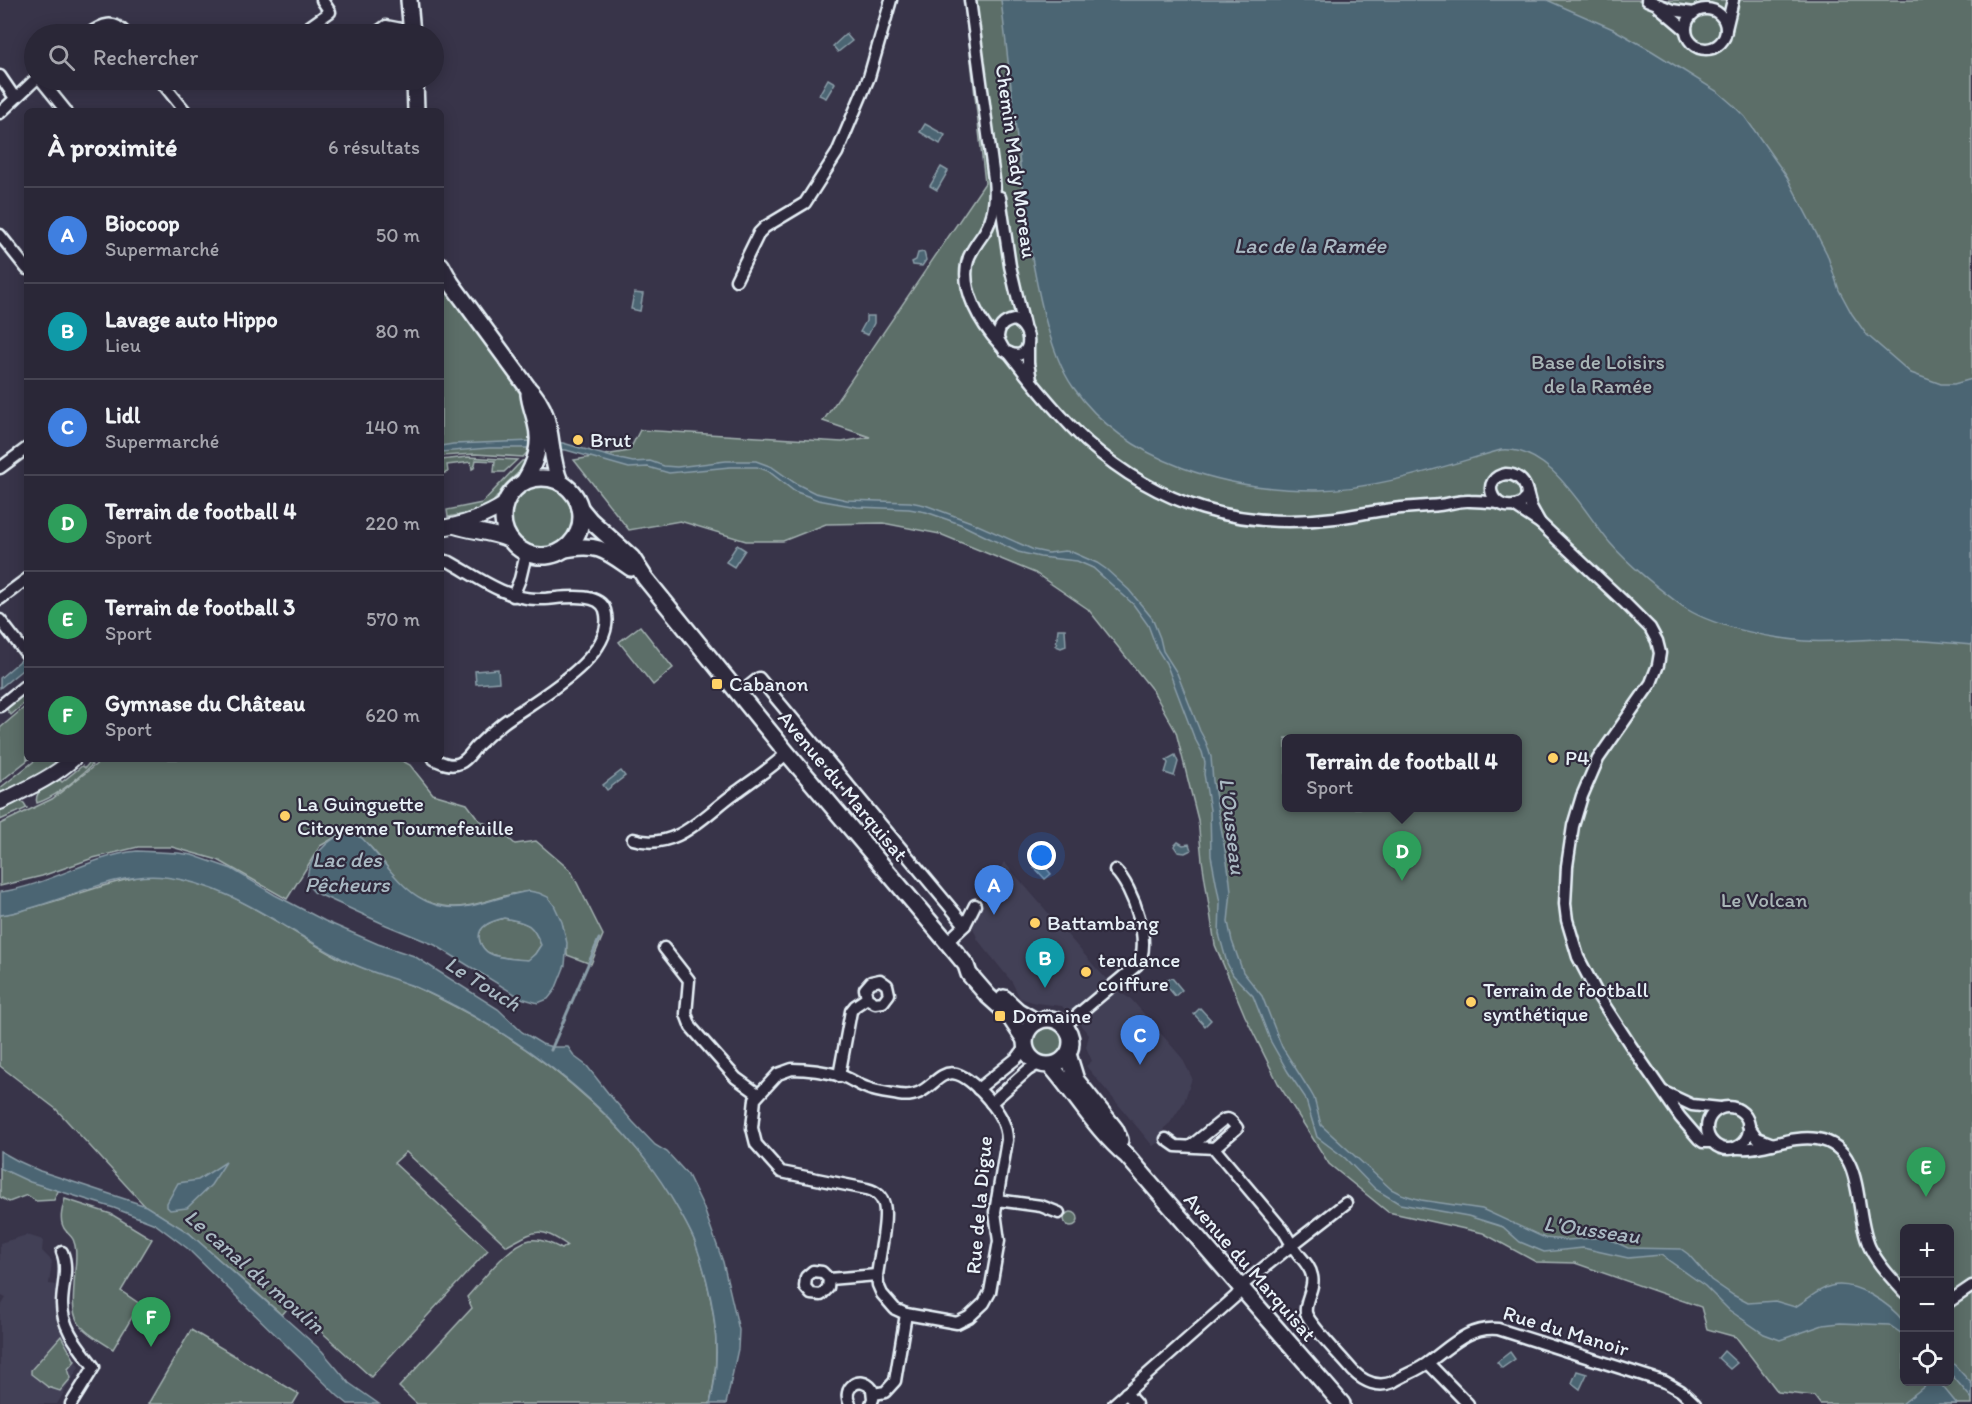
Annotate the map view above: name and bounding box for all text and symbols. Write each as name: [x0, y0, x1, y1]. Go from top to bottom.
search box: [24, 24, 444, 90]
icon: search: [45, 41, 78, 74]
text: Rechercher: [93, 44, 198, 71]
street label: Chemin Mady Moreau: [990, 62, 1043, 260]
text: À proximité: [48, 131, 177, 163]
text: 6 résultats: [328, 135, 420, 159]
text: Biocoop: [105, 210, 180, 237]
text: A: [61, 223, 74, 247]
text: 50 m: [376, 223, 420, 247]
water label: Lac de la Ramée: [1234, 232, 1387, 259]
text: Supermarché: [105, 237, 219, 261]
text: Lavage auto Hippo: [105, 306, 278, 333]
text: B: [61, 319, 74, 343]
text: 80 m: [375, 319, 420, 343]
text: Lieu: [105, 333, 141, 357]
park label: Base de Loisirs de la Ramée: [1531, 349, 1665, 398]
text: Lidl: [105, 402, 140, 429]
text: C: [61, 415, 74, 439]
text: 140 m: [365, 415, 420, 439]
place label: Brut: [590, 427, 632, 452]
text: Supermarché: [105, 429, 219, 453]
marker: Brut: [571, 433, 585, 447]
text: Terrain de football 4: [105, 498, 296, 525]
text: D: [61, 511, 74, 535]
text: 220 m: [365, 511, 420, 535]
text: Sport: [105, 525, 152, 549]
text: Terrain de football 3: [105, 594, 295, 621]
text: E: [62, 607, 73, 631]
text: 570 m: [366, 607, 420, 631]
text: Sport: [105, 621, 152, 645]
place label: Cabanon: [729, 671, 809, 696]
marker: Cabanon: [710, 677, 724, 691]
text: Gymnase du Château: [105, 690, 305, 717]
text: F: [62, 703, 73, 727]
text: 620 m: [365, 703, 420, 727]
street label: Avenue du Marquisat: [773, 705, 914, 866]
text: Sport: [105, 717, 152, 741]
popup: [1282, 734, 1522, 812]
place label: P4: [1565, 745, 1590, 770]
text: Terrain de football 4: [1306, 748, 1498, 775]
marker: P4: [1546, 751, 1560, 765]
text: Sport: [1306, 775, 1353, 799]
water label: L'Ousseau: [1213, 776, 1252, 877]
place label: La Guinguette Citoyenne Tournefeuille: [297, 791, 514, 840]
marker: La Guinguette Citoyenne Tournefeuille: [278, 809, 292, 823]
pin: D: [1382, 832, 1422, 881]
your location: [1027, 841, 1056, 870]
water label: Lac des Pêcheurs: [305, 846, 391, 898]
pin: A: [974, 866, 1014, 915]
park label: Le Volcan: [1721, 887, 1807, 912]
place label: Battambang: [1047, 910, 1159, 935]
marker: Battambang: [1028, 916, 1042, 930]
pin: B: [1026, 938, 1064, 988]
place label: tendance coiffure: [1098, 947, 1180, 996]
water label: Le Touch: [440, 950, 526, 1017]
marker: tendance coiffure: [1079, 965, 1093, 979]
place label: Terrain de football synthétique: [1483, 977, 1648, 1026]
marker: Terrain de football synthétique: [1464, 995, 1478, 1009]
place label: Domaine: [1012, 1003, 1091, 1028]
marker: Domaine: [993, 1009, 1007, 1023]
pin: C: [1120, 1016, 1160, 1065]
street label: Rue de la Digue: [960, 1135, 997, 1275]
pin: E: [1906, 1148, 1946, 1197]
street label: Avenue du Marquisat: [1179, 1187, 1322, 1346]
water label: Le canal du moulin: [179, 1203, 331, 1340]
water label: L'Ousseau: [1542, 1209, 1643, 1250]
map controls: [1900, 1224, 1954, 1386]
button: +: [1900, 1224, 1954, 1278]
button: −: [1900, 1278, 1954, 1332]
pin: F: [132, 1298, 170, 1347]
street label: Rue du Manoir: [1500, 1300, 1633, 1362]
button: locate: [1900, 1332, 1954, 1386]

